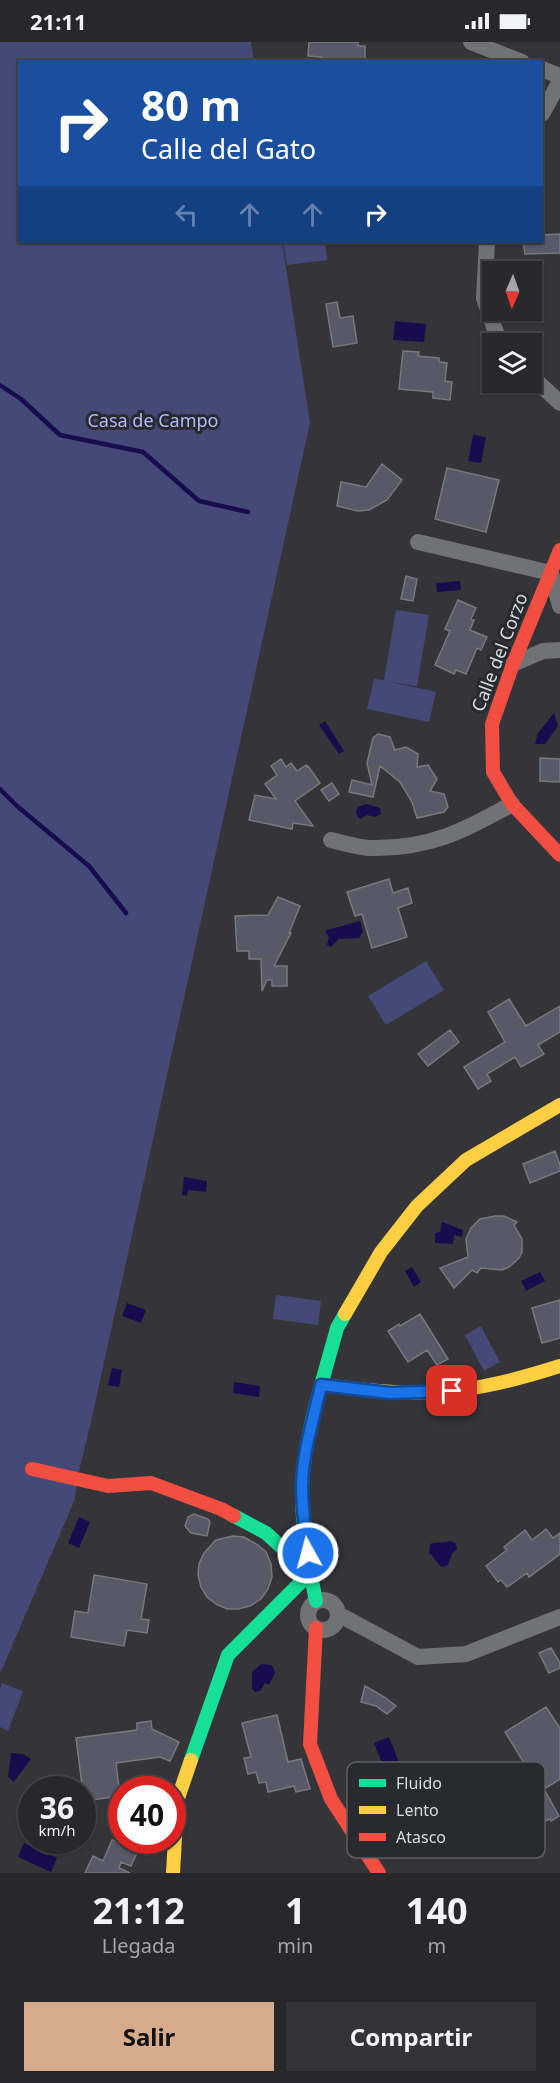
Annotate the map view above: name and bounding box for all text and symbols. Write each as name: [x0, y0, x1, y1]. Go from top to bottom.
text: 21:11: [30, 6, 87, 36]
text: 80 m: [141, 76, 241, 133]
icon: right: [42, 84, 120, 162]
text: Calle del Gato: [141, 130, 316, 167]
icon: left: [170, 198, 203, 231]
icon: ahead: [233, 198, 266, 231]
icon: ahead: [296, 198, 329, 231]
icon: right: [359, 198, 392, 231]
north arrow: [482, 261, 542, 321]
map controls: [482, 261, 542, 393]
button: layers: [482, 333, 542, 393]
park label: Casa de Campo: [87, 408, 219, 432]
street label: Calle del Corzo: [465, 589, 533, 715]
pin: [426, 1365, 477, 1416]
icon: arrive: [435, 1374, 468, 1407]
position arrow: [276, 1521, 340, 1585]
legend: [347, 1762, 545, 1858]
text: Fluido: [396, 1772, 442, 1794]
speed limit sign: 40: [108, 1776, 186, 1854]
text: 36: [40, 1787, 74, 1828]
text: Lento: [396, 1799, 439, 1821]
text: km/h: [39, 1820, 75, 1840]
text: Atasco: [396, 1826, 446, 1848]
text: 21:12: [92, 1886, 185, 1935]
text: 1: [285, 1886, 306, 1935]
text: 140: [406, 1886, 468, 1935]
text: Llegada: [102, 1932, 176, 1959]
text: min: [277, 1932, 313, 1959]
text: m: [427, 1932, 446, 1959]
button: Salir: [24, 2002, 274, 2071]
button: Compartir: [286, 2002, 536, 2071]

